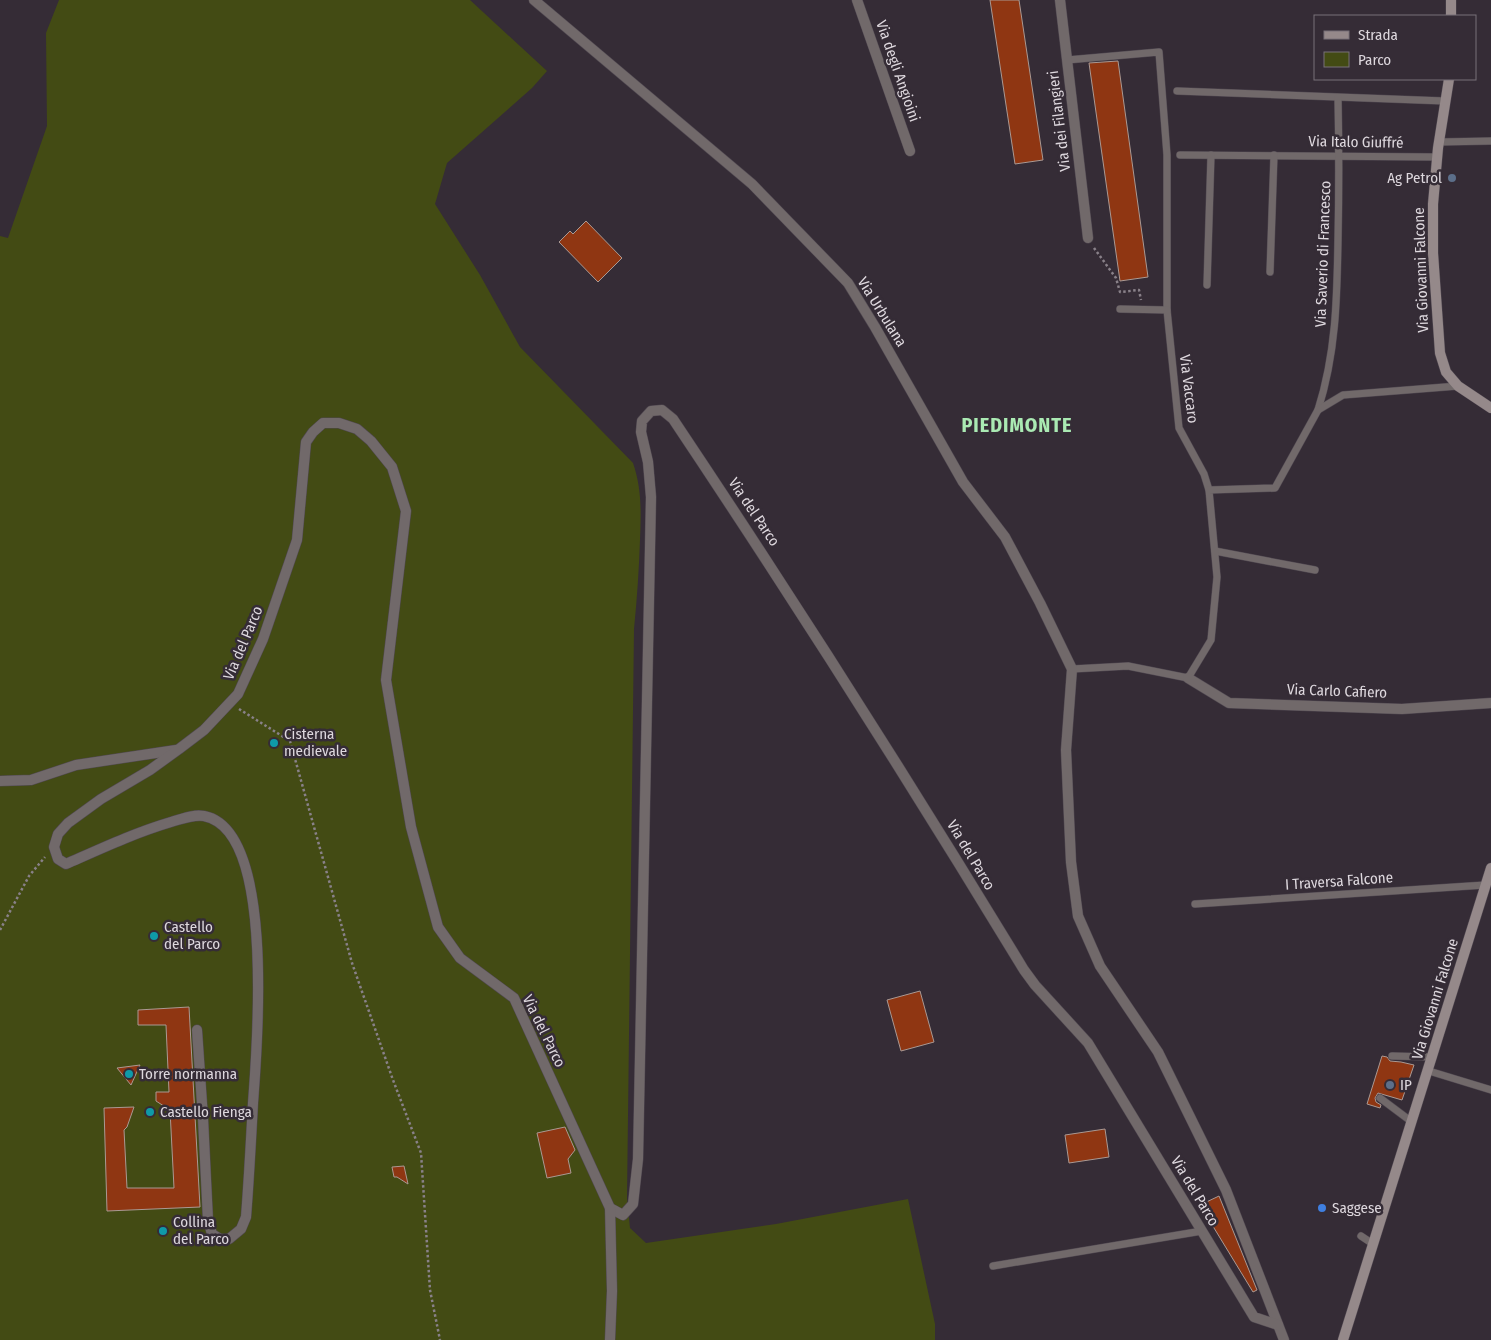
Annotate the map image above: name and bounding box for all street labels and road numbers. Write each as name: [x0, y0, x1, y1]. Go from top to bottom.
street label: Via degli Angioini: [872, 18, 924, 124]
street label: Via dei Filangieri: [1044, 70, 1074, 172]
street label: Via Italo Giuffré: [1308, 132, 1404, 152]
street label: Via Saverio di Francesco: [1311, 180, 1335, 328]
street label: Via Giovanni Falcone: [1410, 207, 1432, 333]
street label: Via Urbulana: [854, 274, 910, 350]
street label: Via Vaccaro: [1176, 354, 1202, 425]
street label: Via del Parco: [725, 474, 783, 550]
street label: Via del Parco: [219, 603, 267, 683]
street label: Via Carlo Cafiero: [1286, 680, 1388, 702]
street label: Via del Parco: [943, 817, 999, 893]
street label: I Traversa Falcone: [1284, 868, 1394, 894]
street label: Via Giovanni Falcone: [1408, 936, 1462, 1062]
street label: Via del Parco: [519, 992, 569, 1070]
street label: Via del Parco: [1167, 1153, 1223, 1229]

